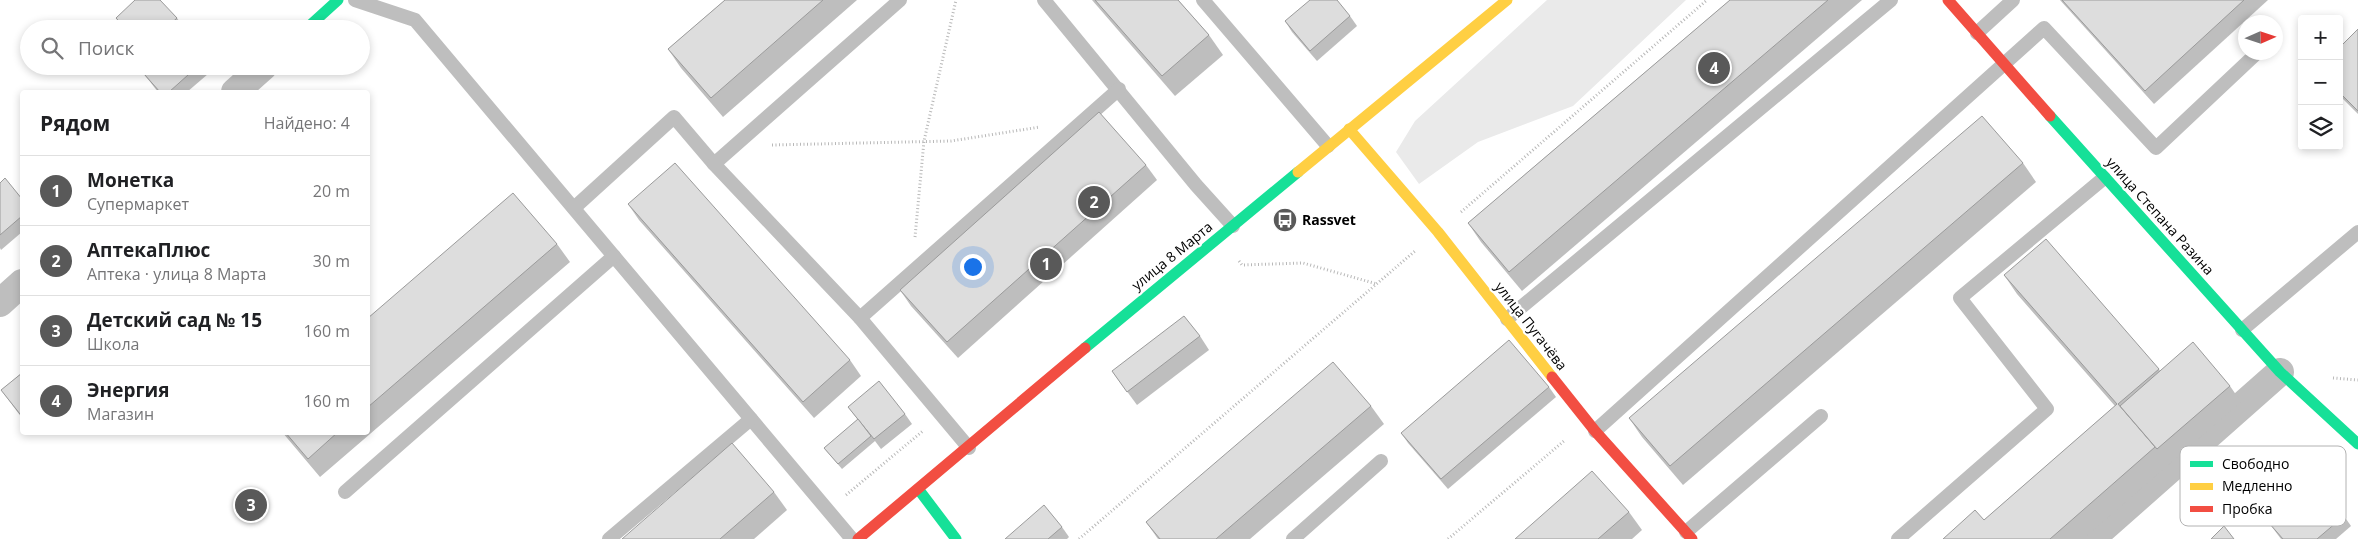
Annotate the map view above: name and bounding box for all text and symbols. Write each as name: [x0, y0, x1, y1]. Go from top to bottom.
north arrow: [2238, 15, 2283, 60]
map controls: [2298, 15, 2343, 150]
button: +: [2298, 15, 2343, 60]
search box: [20, 20, 370, 75]
icon: search: [38, 34, 66, 62]
text: Поиск: [78, 35, 134, 61]
pin: 4: [1698, 49, 1730, 87]
button: −: [2298, 60, 2343, 105]
button: layers: [2298, 105, 2343, 150]
text: Рядом: [40, 109, 110, 137]
text: Найдено: 4: [264, 112, 350, 134]
street label: улица Степана Разина: [2102, 153, 2218, 279]
text: Монетка: [87, 167, 174, 193]
text: 1: [51, 180, 61, 202]
text: 20 m: [313, 180, 350, 202]
pin: 2: [1078, 183, 1110, 221]
text: Супермаркет: [87, 193, 189, 215]
bus stop icon: Rassvet: [1272, 207, 1298, 233]
place label: Rassvet: [1302, 210, 1356, 229]
street label: улица 8 Марта: [1127, 217, 1216, 294]
text: АптекаПлюс: [87, 237, 210, 263]
pin: 1: [1030, 245, 1062, 283]
text: 2: [51, 250, 61, 272]
text: 30 m: [313, 250, 350, 272]
your location: [960, 254, 986, 280]
text: Аптека · улица 8 Марта: [87, 263, 266, 285]
street label: улица Пугачёва: [1491, 278, 1572, 374]
text: Детский сад № 15: [87, 307, 262, 333]
text: 3: [51, 320, 61, 342]
text: 160 m: [304, 320, 350, 342]
text: Школа: [87, 333, 139, 355]
text: Энергия: [87, 377, 169, 403]
text: 4: [51, 390, 61, 412]
text: 160 m: [304, 390, 350, 412]
text: Магазин: [87, 403, 154, 425]
legend: [2180, 446, 2346, 526]
text: Свободно: [2222, 454, 2289, 473]
text: Медленно: [2222, 476, 2293, 495]
pin: 3: [235, 486, 267, 524]
text: Пробка: [2222, 499, 2273, 518]

